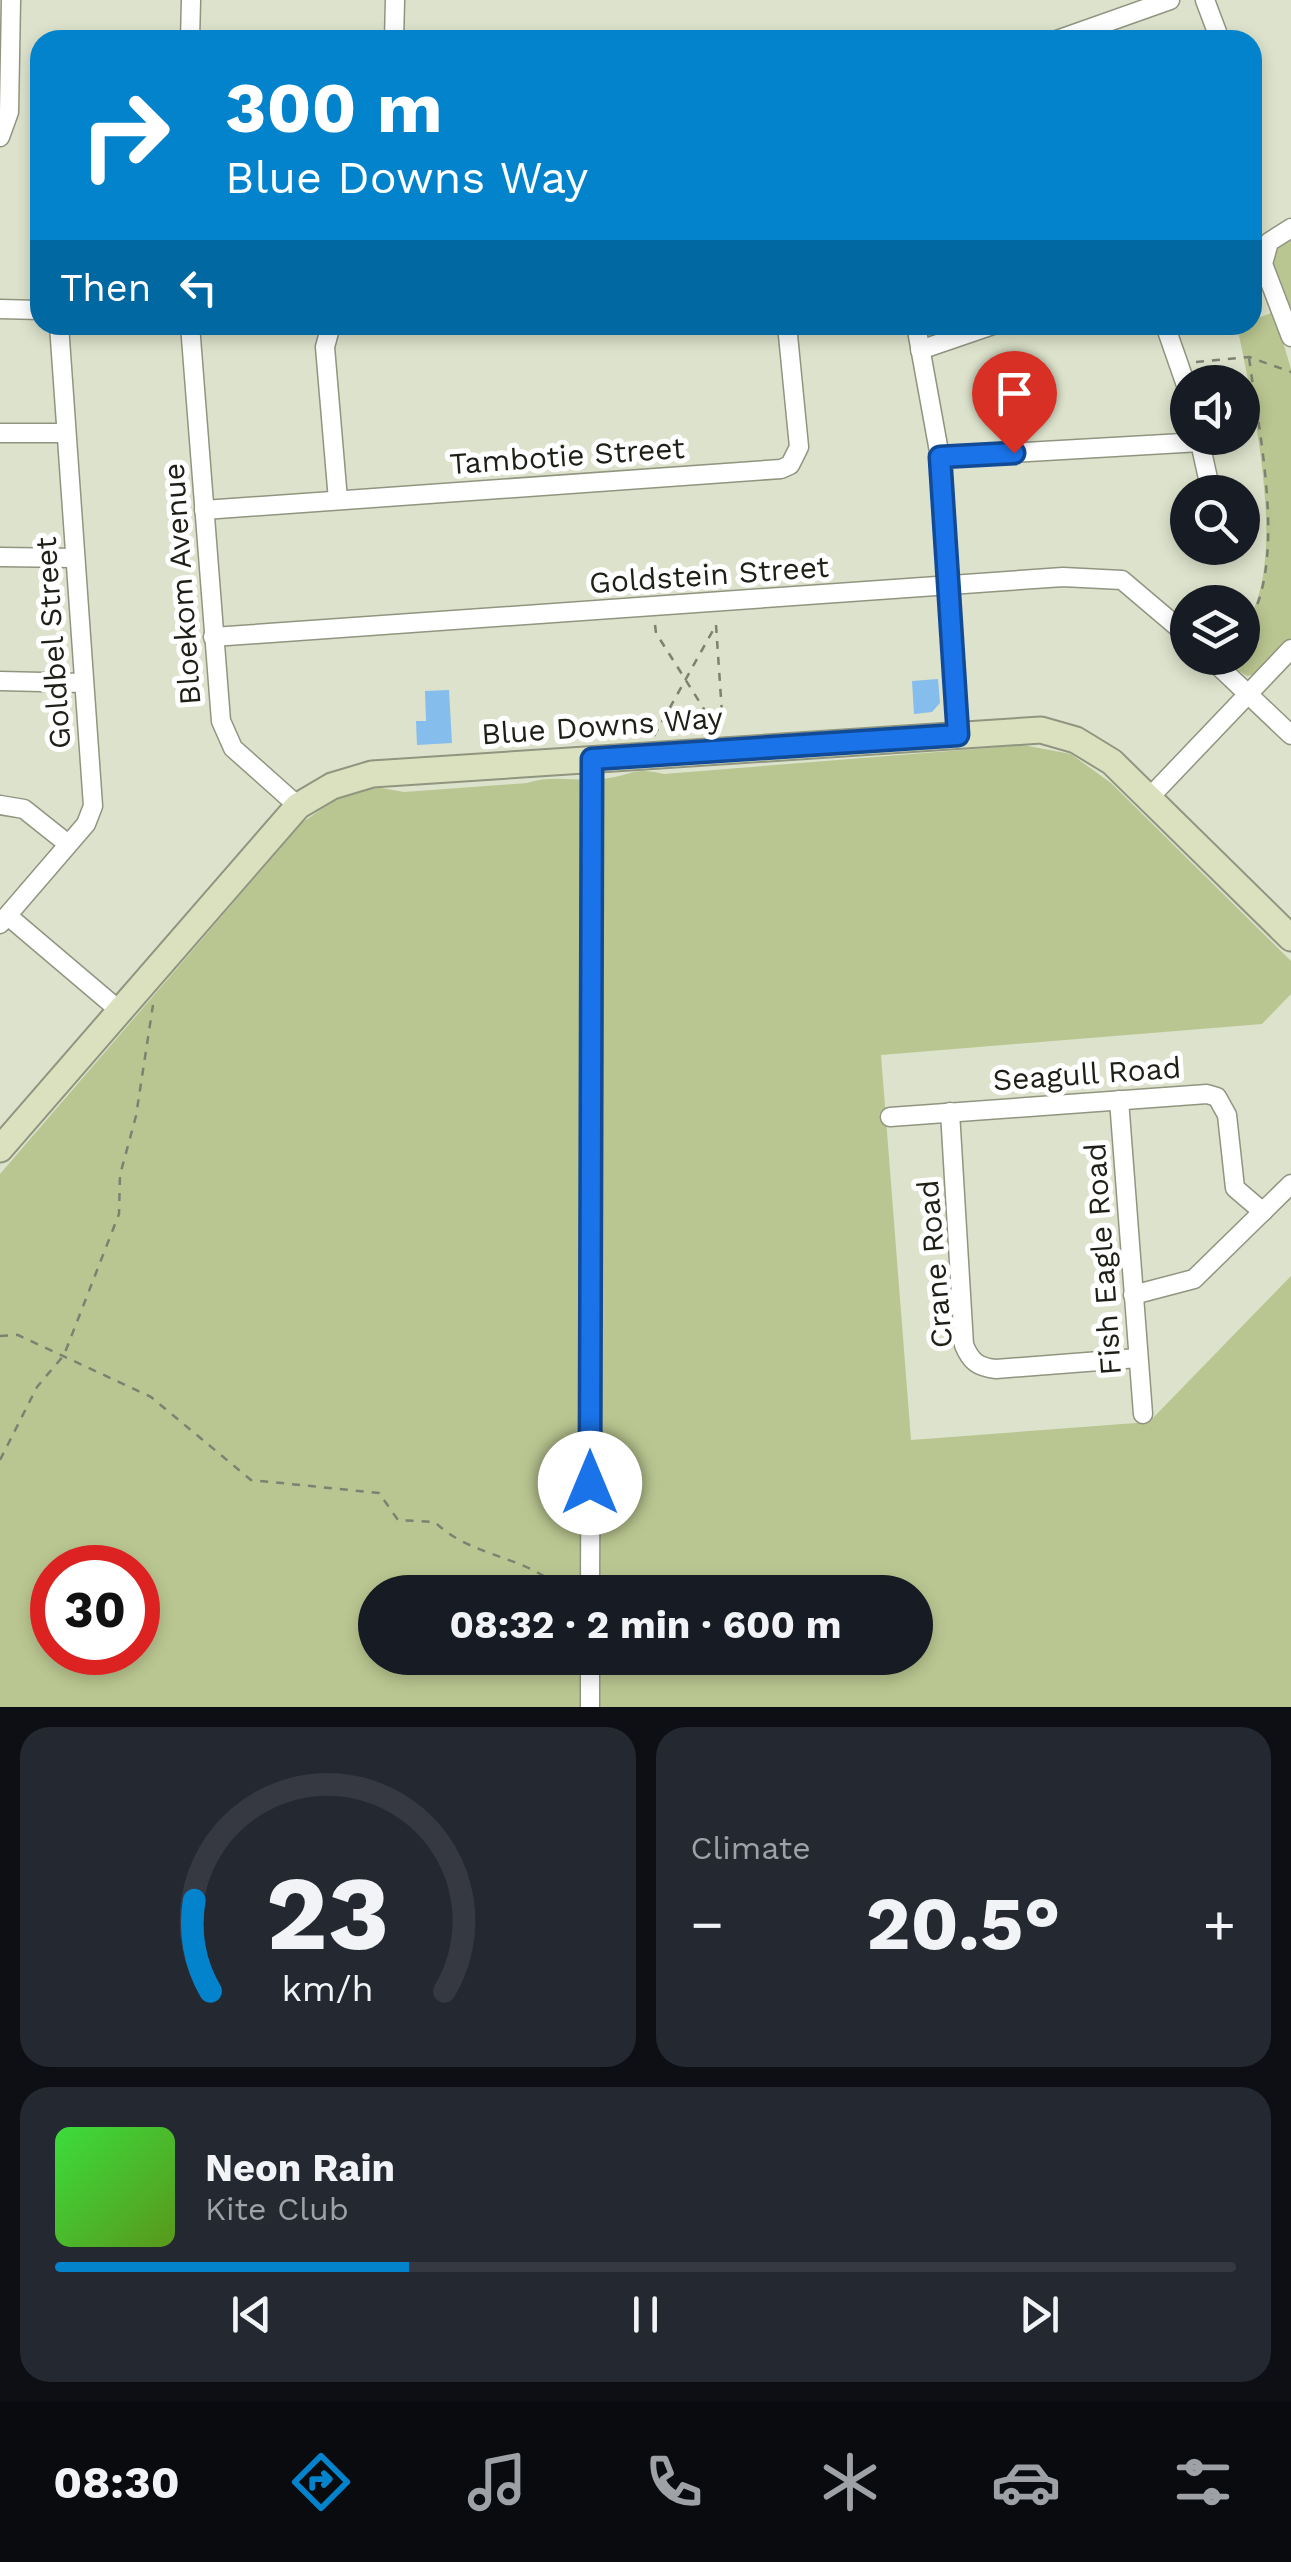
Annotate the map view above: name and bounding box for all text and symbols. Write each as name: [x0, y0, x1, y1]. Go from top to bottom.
text: 300 m: [225, 67, 443, 149]
icon: right: [60, 70, 190, 200]
text: Blue Downs Way: [225, 151, 588, 204]
icon: left: [171, 260, 226, 315]
text: Then: [60, 266, 151, 310]
pin: [972, 351, 1057, 454]
map controls: [1170, 365, 1260, 675]
button: sound: [1170, 365, 1260, 455]
icon: arrive: [987, 366, 1042, 421]
street label: Tambotie Street: [448, 430, 686, 481]
street label: Bloekom Avenue: [156, 462, 207, 706]
button: search: [1170, 475, 1260, 565]
street label: Goldbel Street: [28, 535, 77, 750]
street label: Goldstein Street: [588, 549, 831, 600]
button: layers: [1170, 585, 1260, 675]
street label: Blue Downs Way: [480, 700, 724, 751]
street label: Seagull Road: [992, 1049, 1182, 1098]
street label: Fish Eagle Road: [1077, 1142, 1128, 1376]
street label: Crane Road: [910, 1178, 959, 1350]
position arrow: [538, 1431, 642, 1535]
speed limit sign: 30: [30, 1545, 160, 1675]
text: 08:32 · 2 min · 600 m: [449, 1603, 842, 1647]
text: Climate: [691, 1829, 811, 1867]
text: 23: [266, 1852, 390, 1974]
text: 20.5°: [866, 1879, 1061, 1967]
text: −: [691, 1892, 724, 1956]
text: +: [1203, 1892, 1236, 1956]
text: km/h: [282, 1968, 374, 2010]
text: Neon Rain: [205, 2146, 395, 2190]
text: Kite Club: [205, 2190, 349, 2228]
icon: previous: [224, 2287, 279, 2342]
icon: pause: [618, 2287, 673, 2342]
icon: next: [1012, 2287, 1067, 2342]
icon: directions: [286, 2447, 356, 2517]
icon: music: [462, 2447, 532, 2517]
icon: phone: [639, 2447, 709, 2517]
icon: climate: [815, 2447, 885, 2517]
icon: car: [991, 2447, 1061, 2517]
icon: filters: [1168, 2447, 1238, 2517]
text: 08:30: [53, 2456, 180, 2509]

